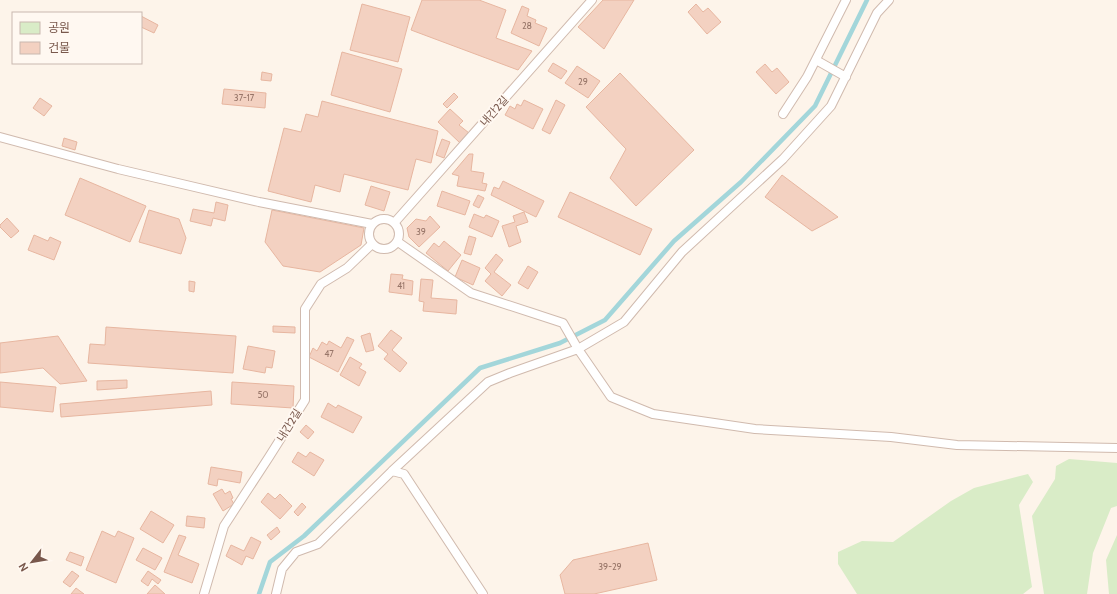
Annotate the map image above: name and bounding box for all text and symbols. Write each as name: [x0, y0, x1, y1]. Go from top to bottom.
legend: [12, 12, 142, 64]
text: 공원: [48, 20, 70, 35]
house number: 28: [522, 20, 532, 31]
text: 건물: [48, 40, 70, 55]
house number: 29: [578, 76, 588, 87]
house number: 37-17: [234, 92, 255, 103]
street label: 내간2길: [477, 93, 511, 129]
house number: 39: [416, 226, 426, 237]
house number: 41: [397, 280, 405, 291]
house number: 47: [324, 348, 334, 359]
house number: 50: [257, 389, 269, 400]
street label: 내간2길: [273, 406, 305, 444]
north arrow: [12, 542, 52, 582]
text: N: [15, 560, 31, 574]
house number: 39-29: [598, 561, 622, 572]

